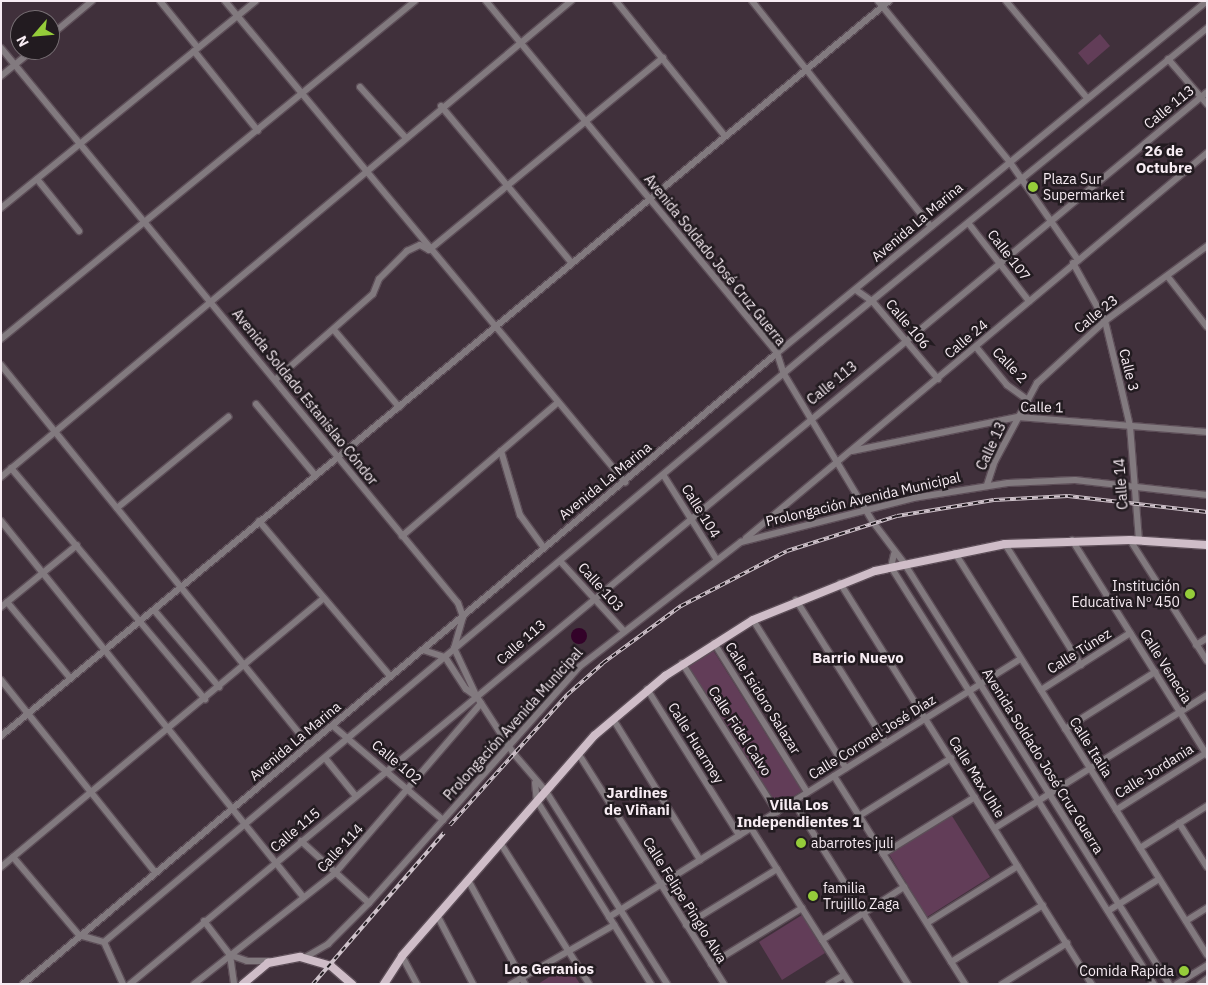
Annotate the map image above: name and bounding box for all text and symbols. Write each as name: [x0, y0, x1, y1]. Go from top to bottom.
north arrow: [10, 10, 60, 60]
text: N: [12, 33, 33, 50]
street label: Calle 113: [1140, 82, 1198, 132]
district label: 26 de Octubre: [1136, 141, 1192, 176]
street label: Avenida Soldado José Cruz Guerra: [641, 171, 789, 349]
place label: Plaza Sur Supermarket: [1043, 171, 1125, 203]
street label: Avenida La Marina: [868, 179, 966, 265]
marker: Plaza Sur Supermarket: [1027, 181, 1039, 193]
street label: Calle 107: [984, 226, 1034, 284]
street label: Calle 23: [1071, 291, 1121, 337]
street label: Calle 106: [882, 296, 934, 352]
street label: Avenida Soldado Estanislao Cóndor: [229, 306, 381, 488]
street label: Calle 24: [941, 316, 991, 362]
street label: Calle 2: [989, 344, 1031, 386]
street label: Calle 3: [1116, 347, 1142, 393]
street label: Calle 113: [803, 358, 861, 408]
street label: Calle 1: [1020, 398, 1064, 416]
street label: Calle 13: [973, 419, 1009, 473]
street label: Avenida La Marina: [555, 439, 655, 523]
street label: Calle 14: [1111, 458, 1131, 510]
street label: Prolongación Avenida Municipal: [764, 468, 962, 530]
street label: Calle 104: [678, 481, 724, 541]
street label: Calle 103: [575, 559, 627, 615]
place label: Institución Educativa Nº 450: [1071, 578, 1180, 610]
marker: Institución Educativa Nº 450: [1184, 588, 1196, 600]
street label: Calle 113: [493, 616, 549, 668]
street label: Calle Túnez: [1044, 625, 1114, 677]
street label: Calle Venecia: [1137, 626, 1195, 706]
street label: Calle Isidoro Salazar: [722, 639, 804, 757]
street label: Prolongación Avenida Municipal: [440, 644, 586, 804]
district label: Barrio Nuevo: [812, 649, 904, 667]
street label: Avenida Soldado José Cruz Guerra: [979, 665, 1107, 857]
street label: Calle Fidel Calvo: [705, 683, 775, 779]
street label: Calle Coronel José Díaz: [805, 691, 939, 783]
street label: Avenida La Marina: [246, 698, 344, 784]
street label: Calle Huarmey: [665, 700, 727, 786]
street label: Calle Italia: [1066, 714, 1116, 780]
street label: Calle Max Uhle: [945, 733, 1009, 821]
street label: Calle 102: [369, 736, 425, 788]
street label: Calle Jordania: [1112, 740, 1196, 802]
district label: Jardines de Viñani: [604, 783, 670, 818]
district label: Villa Los Independientes 1: [737, 795, 861, 830]
street label: Calle 115: [267, 804, 323, 856]
street label: Calle 114: [313, 820, 367, 876]
street label: Calle Felipe Pinglo Alva: [639, 834, 731, 966]
place label: abarrotes juli: [811, 835, 894, 851]
marker: abarrotes juli: [795, 837, 807, 849]
place label: familia Trujillo Zaga: [823, 880, 900, 912]
marker: familia Trujillo Zaga: [807, 890, 819, 902]
district label: Los Geranios: [504, 960, 594, 978]
place label: Comida Rapida: [1079, 963, 1174, 979]
marker: Comida Rapida: [1178, 965, 1190, 977]

